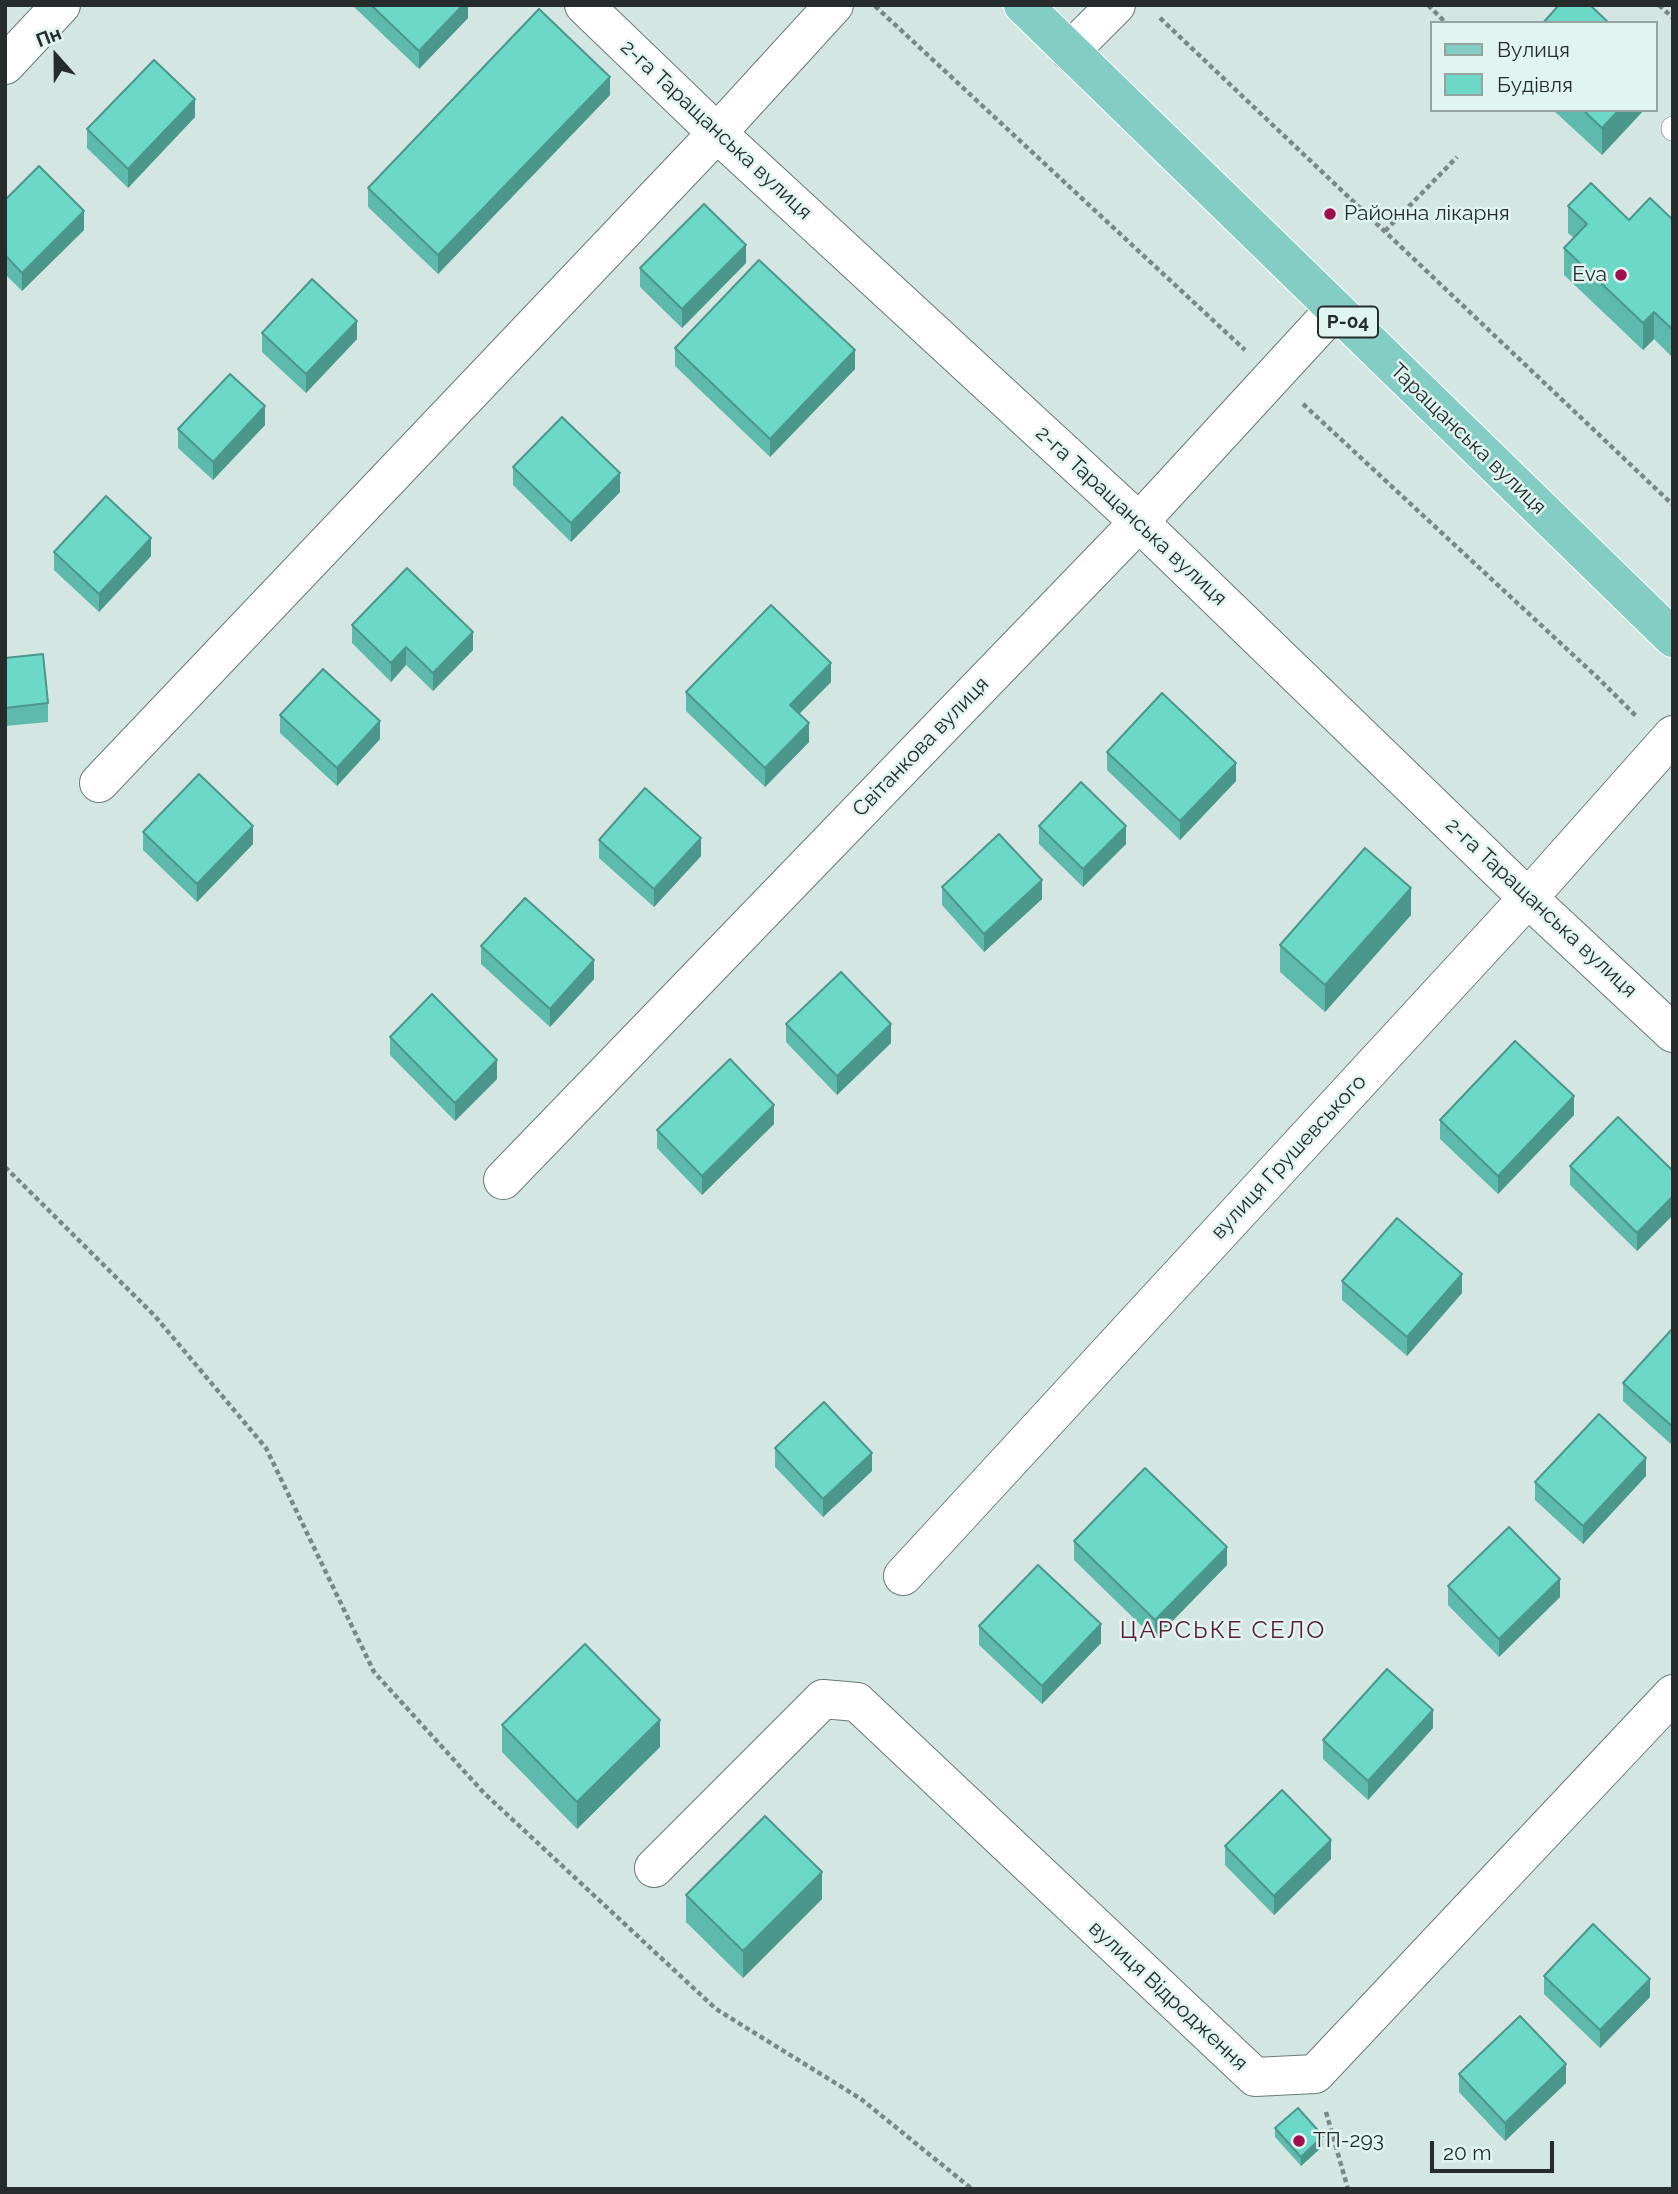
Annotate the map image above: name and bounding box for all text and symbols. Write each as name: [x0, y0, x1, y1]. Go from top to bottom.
north arrow: [21, 21, 91, 91]
legend: [1430, 21, 1657, 112]
text: Пн: [33, 22, 64, 51]
street label: 2-га Таращанська вулиця: [615, 35, 817, 225]
text: Вулиця: [1497, 37, 1570, 62]
text: Будівля: [1497, 72, 1573, 97]
place label: Районна лікарня: [1344, 201, 1510, 227]
marker: Районна лікарня: [1322, 206, 1338, 222]
place label: Eva: [1572, 262, 1607, 288]
marker: Eva: [1613, 267, 1629, 283]
road number: Р-04: [1318, 306, 1378, 338]
street label: Таращанська вулиця: [1385, 358, 1551, 520]
street label: 2-га Таращанська вулиця: [1030, 421, 1232, 611]
street label: Світанкова вулиця: [848, 672, 994, 822]
street label: 2-га Таращанська вулиця: [1440, 813, 1642, 1003]
street label: вулиця Грушевського: [1206, 1069, 1372, 1245]
district label: ЦАРСЬКЕ СЕЛО: [1121, 1617, 1325, 1645]
street label: вулиця Відродження: [1083, 1916, 1253, 2076]
place label: ТП-293: [1313, 2128, 1384, 2154]
scale bar: [1433, 2128, 1557, 2172]
marker: ТП-293: [1291, 2133, 1307, 2149]
text: 20 m: [1443, 2140, 1491, 2165]

